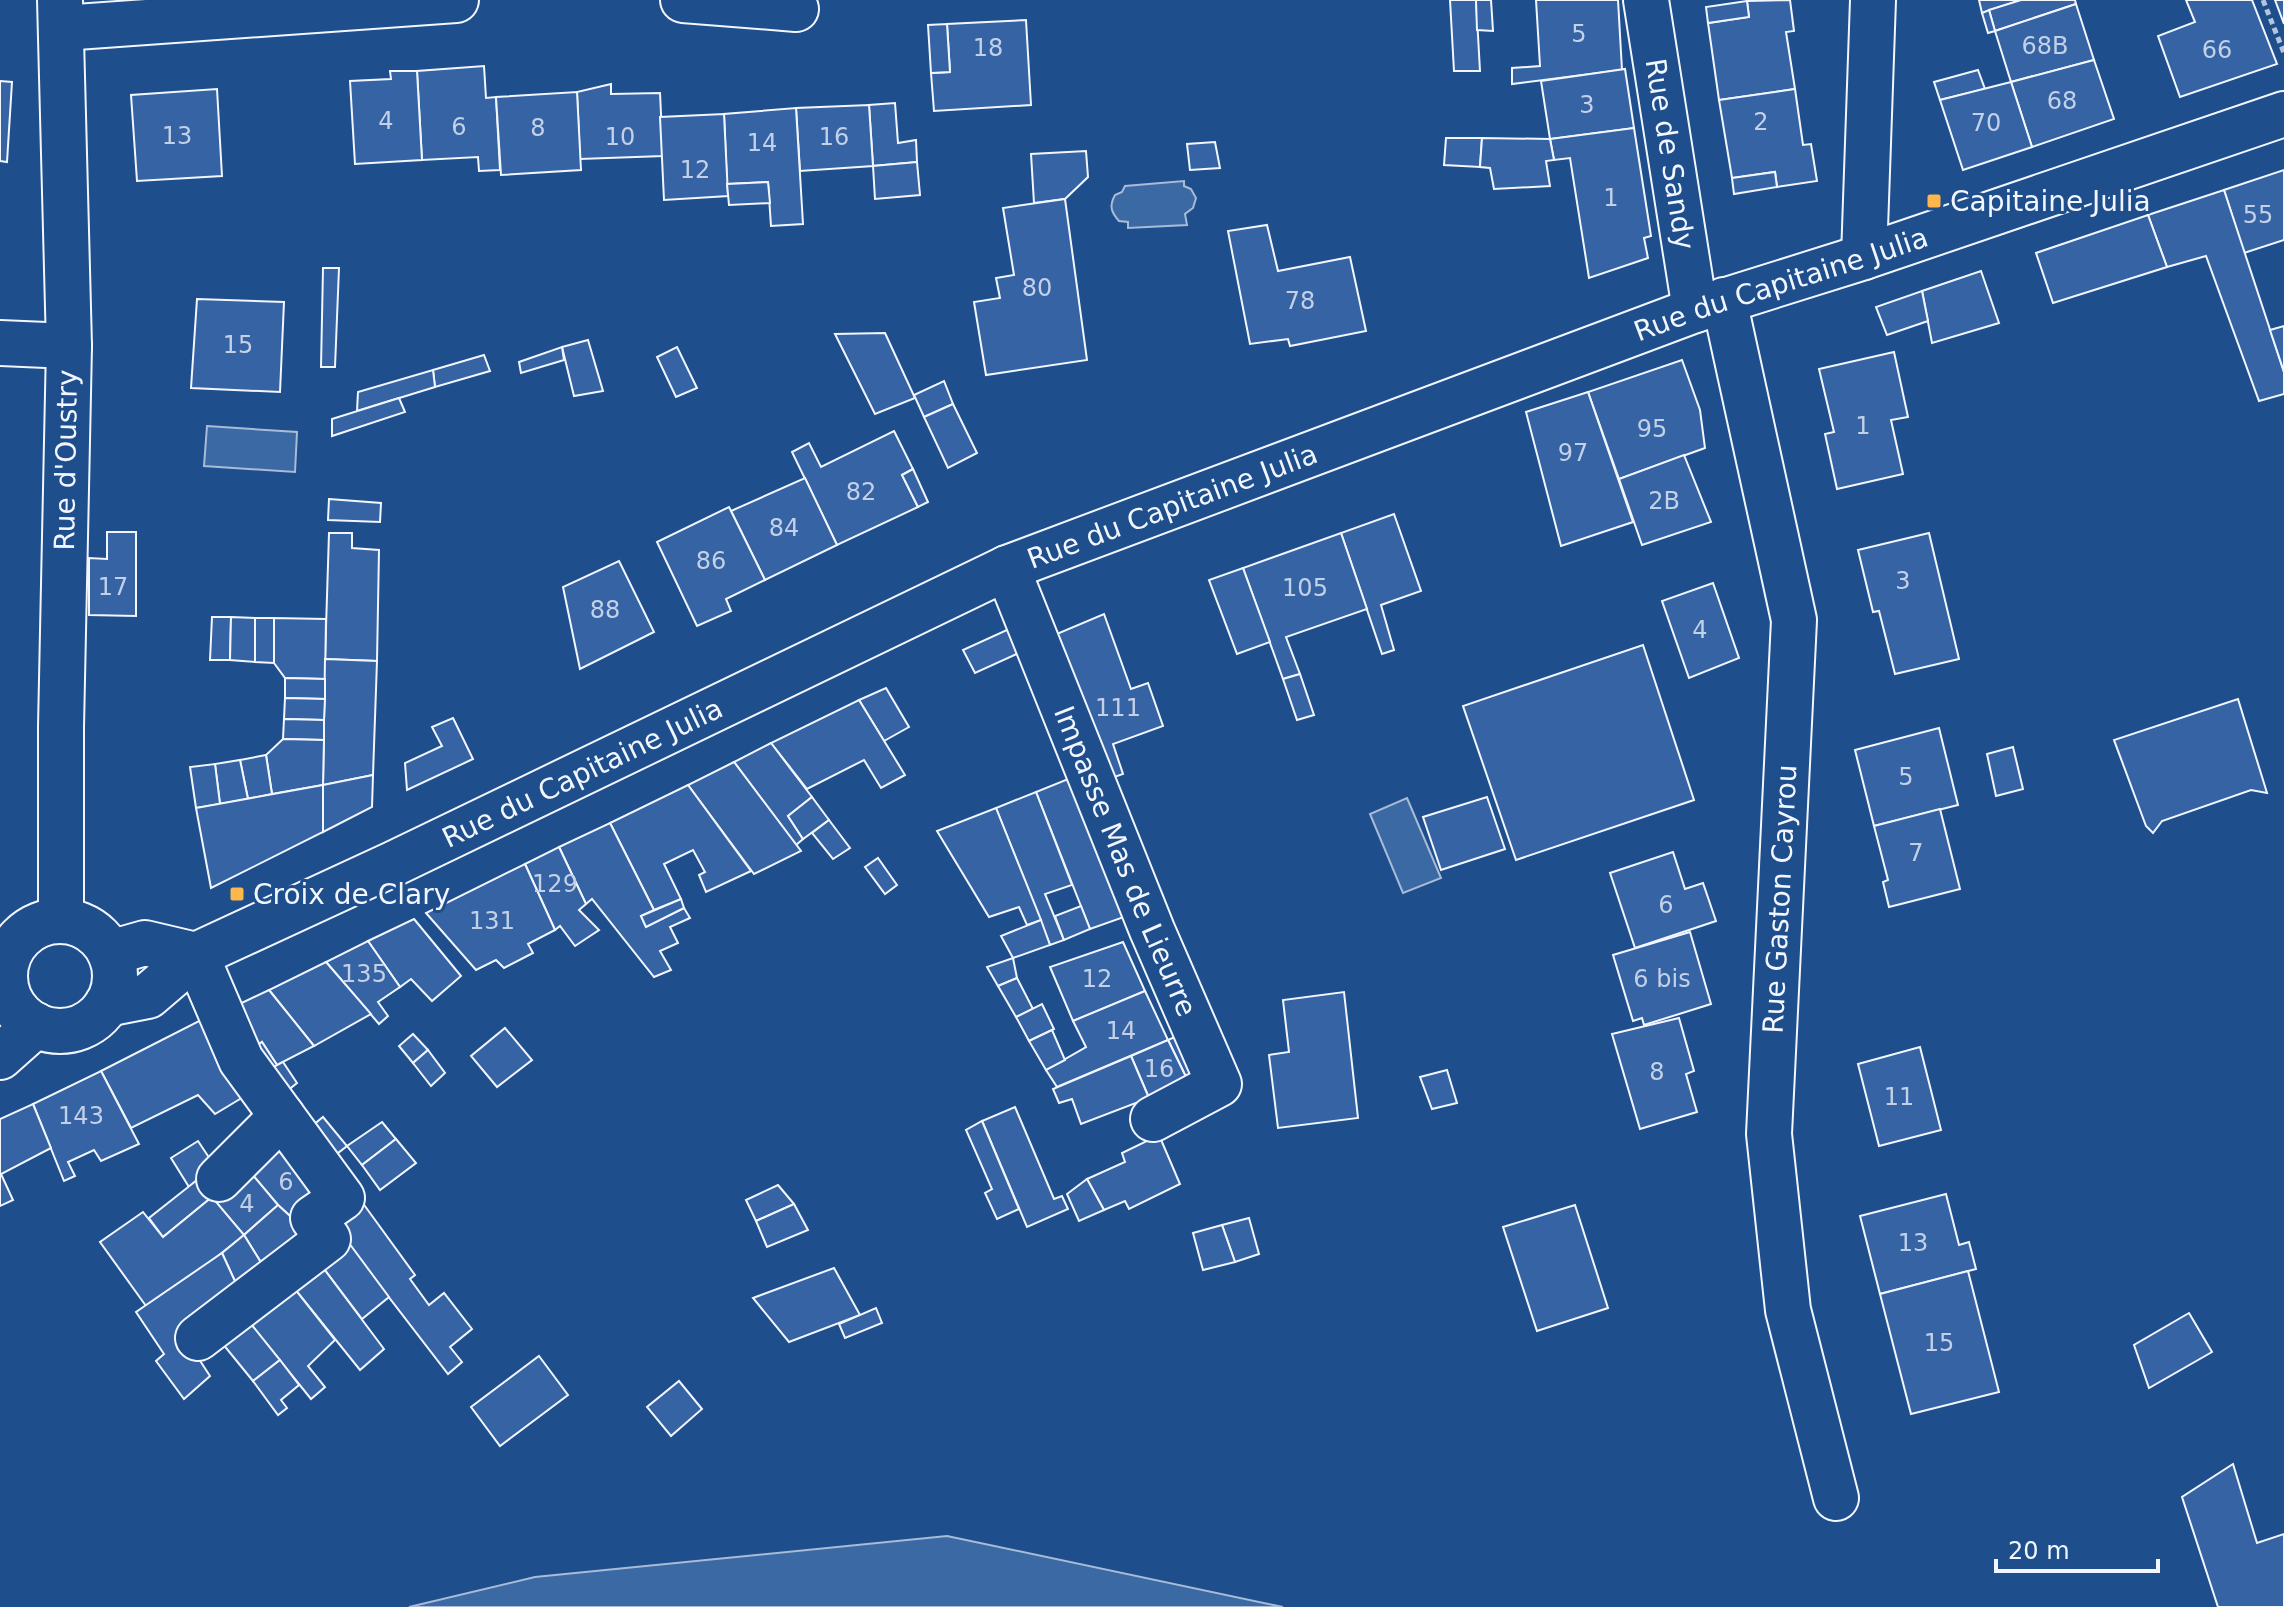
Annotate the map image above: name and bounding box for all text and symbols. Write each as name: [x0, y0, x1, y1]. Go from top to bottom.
house number: 5: [1571, 20, 1587, 48]
house number: 68B: [2021, 32, 2069, 60]
house number: 18: [973, 34, 1003, 62]
house number: 66: [2202, 36, 2232, 64]
street label: Rue de Sandy: [1639, 56, 1702, 252]
house number: 68: [2047, 87, 2077, 115]
house number: 3: [1579, 91, 1595, 119]
house number: 4: [378, 107, 394, 135]
house number: 2: [1753, 108, 1769, 136]
house number: 70: [1971, 109, 2001, 137]
house number: 6: [451, 113, 467, 141]
house number: 8: [530, 114, 546, 142]
house number: 13: [162, 122, 192, 150]
house number: 10: [605, 123, 635, 151]
house number: 16: [819, 123, 849, 151]
house number: 14: [747, 129, 777, 157]
house number: 12: [680, 156, 710, 184]
house number: 1: [1603, 184, 1619, 212]
place label: Capitaine Julia: [1950, 185, 2151, 218]
marker: Capitaine Julia: [1925, 192, 1943, 210]
house number: 55: [2243, 201, 2273, 229]
street label: Rue du Capitaine Julia: [1629, 220, 1932, 348]
house number: 80: [1022, 274, 1052, 302]
house number: 78: [1285, 287, 1315, 315]
house number: 15: [223, 331, 253, 359]
street label: Rue d'Oustry: [48, 369, 84, 551]
house number: 1: [1855, 412, 1871, 440]
house number: 95: [1637, 415, 1667, 443]
street label: Rue du Capitaine Julia: [1023, 437, 1322, 575]
house number: 97: [1558, 439, 1588, 467]
house number: 82: [846, 478, 876, 506]
house number: 2B: [1648, 487, 1680, 515]
house number: 84: [769, 514, 799, 542]
house number: 86: [696, 547, 726, 575]
house number: 3: [1895, 567, 1911, 595]
house number: 17: [98, 573, 128, 601]
house number: 105: [1282, 574, 1328, 602]
house number: 88: [590, 596, 620, 624]
house number: 4: [1692, 616, 1708, 644]
street label: Rue du Capitaine Julia: [437, 691, 728, 854]
house number: 111: [1095, 694, 1141, 722]
street label: Impasse Mas de Lieurre: [1047, 701, 1204, 1021]
house number: 5: [1898, 763, 1914, 791]
street label: Rue Gaston Cayrou: [1756, 764, 1804, 1034]
house number: 7: [1908, 839, 1924, 867]
house number: 129: [532, 870, 578, 898]
place label: Croix de Clary: [253, 878, 450, 911]
marker: Croix de Clary: [228, 885, 246, 903]
house number: 6: [1658, 891, 1674, 919]
house number: 131: [469, 907, 515, 935]
house number: 135: [341, 960, 387, 988]
house number: 12: [1082, 965, 1112, 993]
house number: 6 bis: [1633, 965, 1691, 993]
house number: 14: [1106, 1017, 1136, 1045]
house number: 16: [1144, 1055, 1174, 1083]
house number: 8: [1649, 1058, 1665, 1086]
house number: 11: [1884, 1083, 1914, 1111]
house number: 143: [58, 1102, 104, 1130]
house number: 6: [278, 1168, 294, 1196]
house number: 4: [239, 1190, 255, 1218]
house number: 13: [1898, 1229, 1928, 1257]
house number: 15: [1924, 1329, 1954, 1357]
scale bar: [1996, 1523, 2158, 1573]
text: 20 m: [2008, 1537, 2070, 1565]

